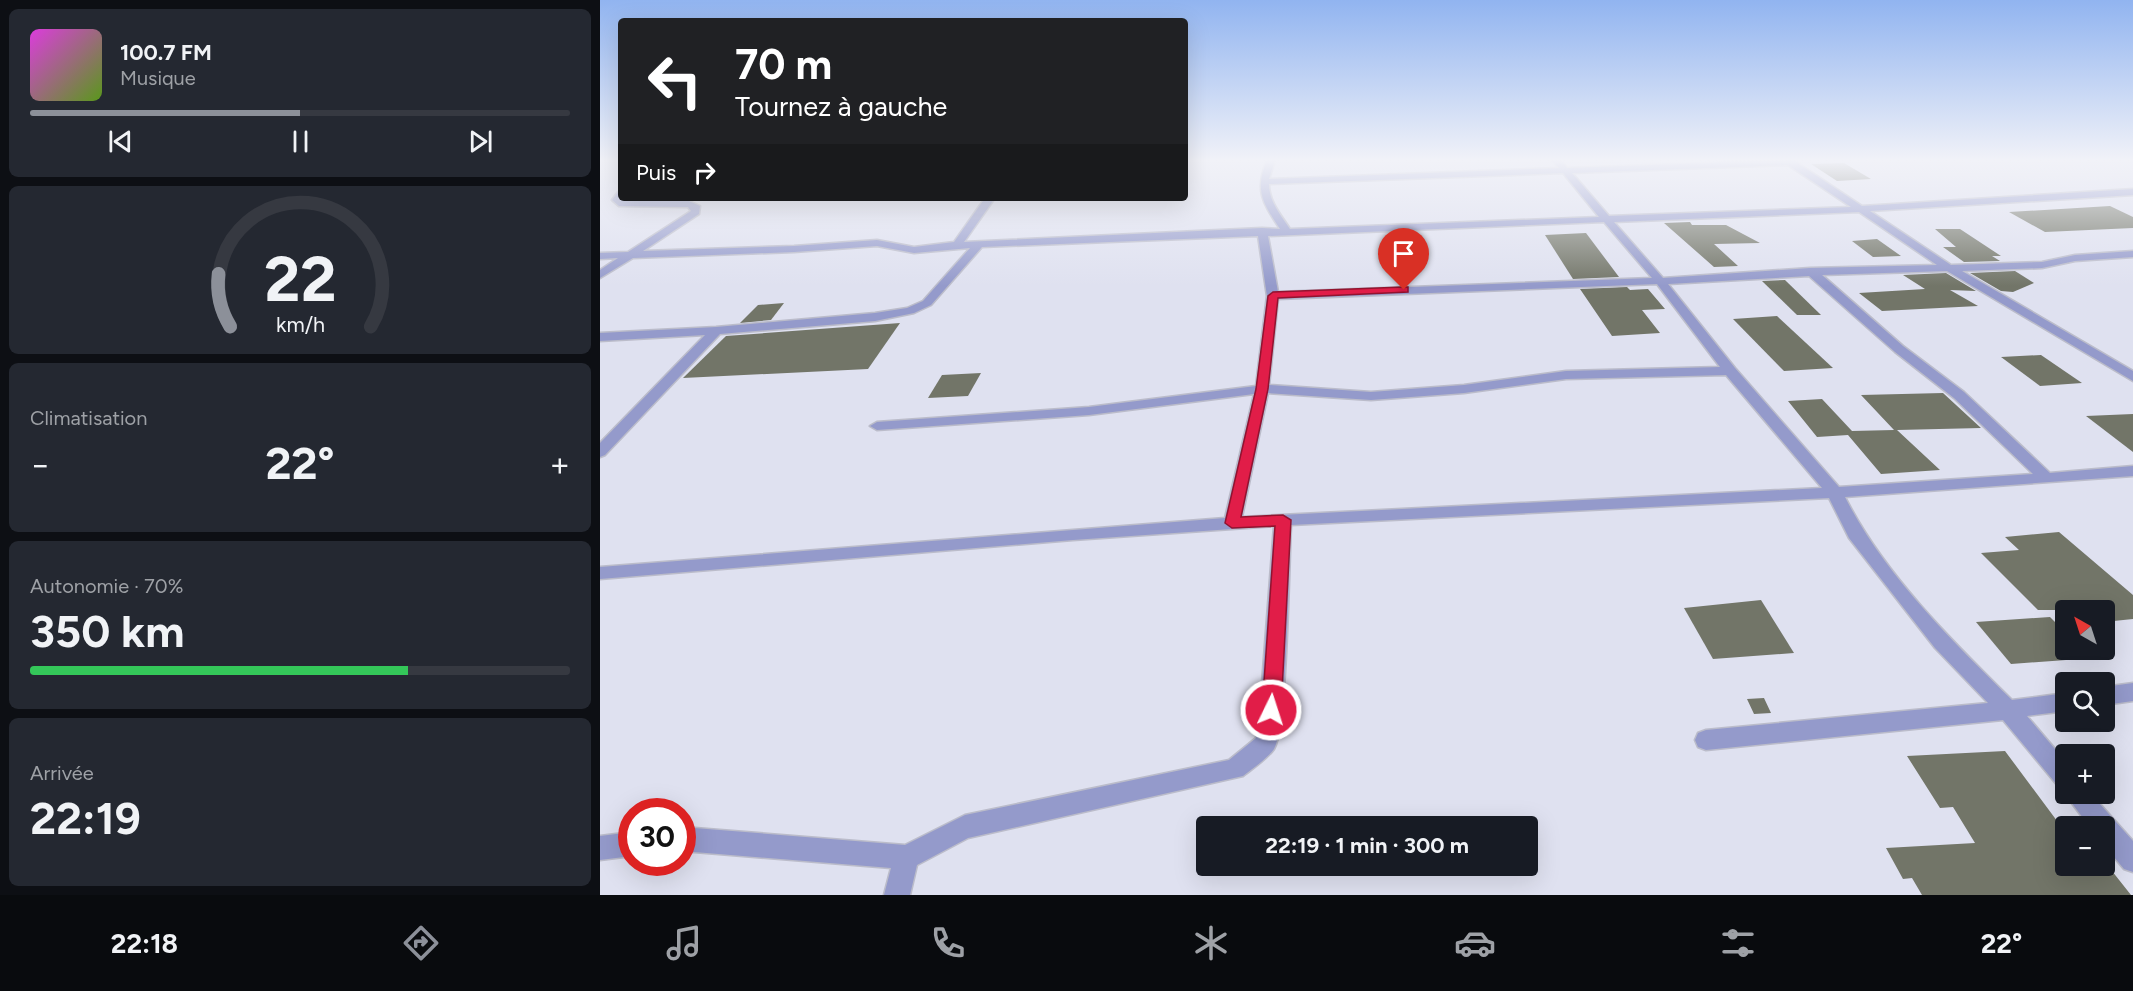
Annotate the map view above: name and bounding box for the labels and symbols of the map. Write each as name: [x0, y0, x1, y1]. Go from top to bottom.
pin: [1378, 228, 1429, 290]
north arrow: [2055, 600, 2115, 660]
position arrow: [1239, 678, 1303, 742]
speed limit sign: 30: [618, 798, 696, 876]

